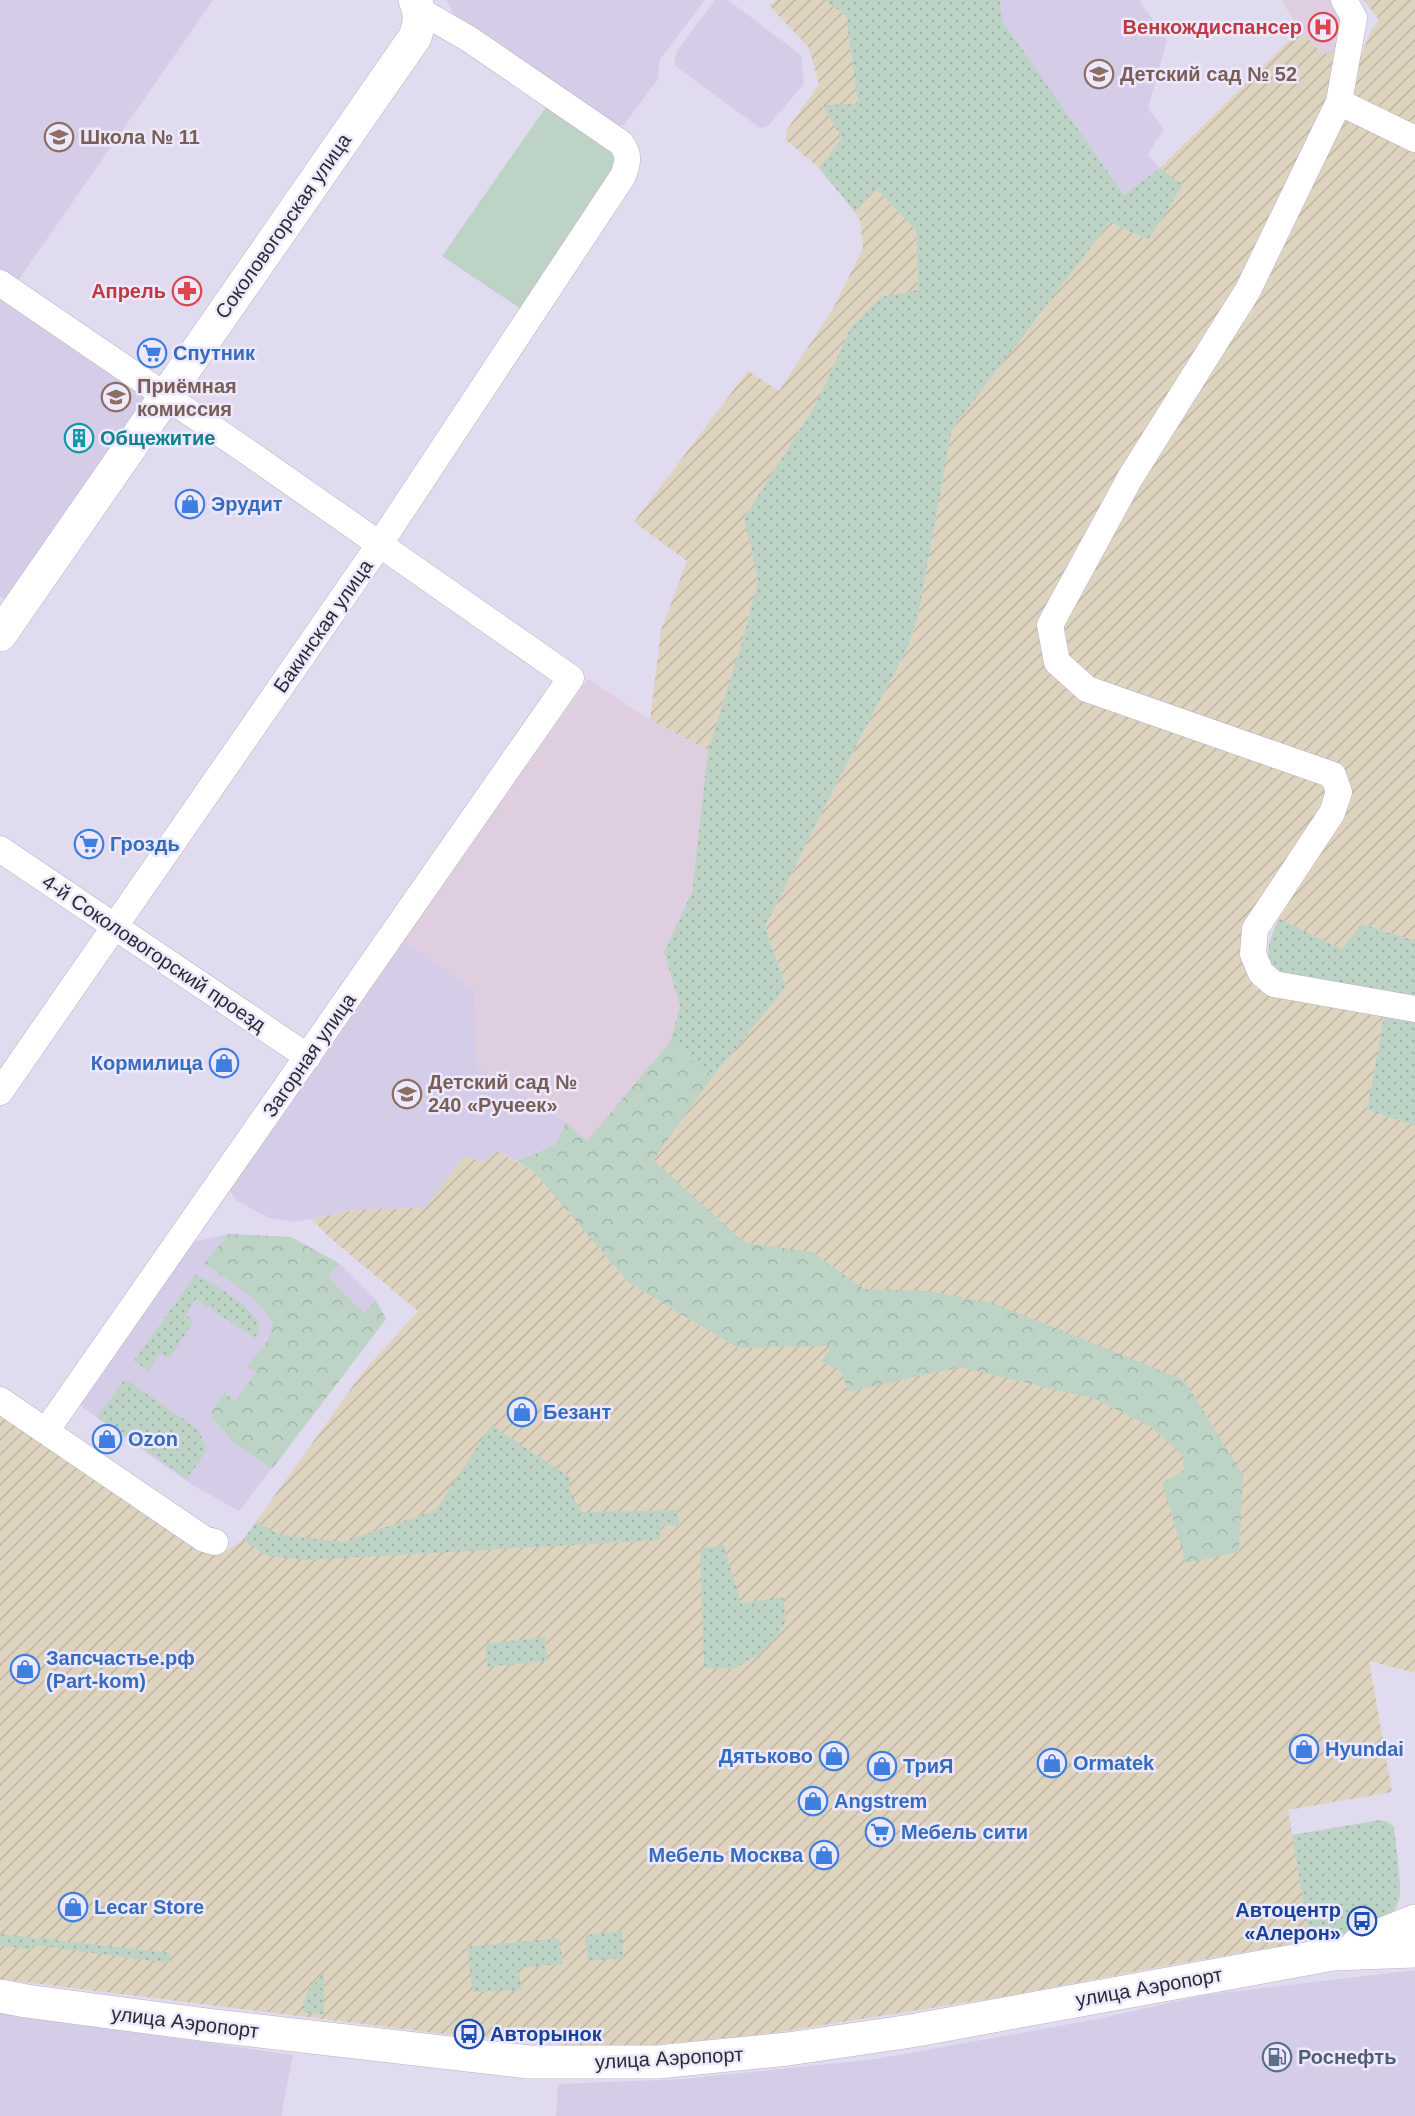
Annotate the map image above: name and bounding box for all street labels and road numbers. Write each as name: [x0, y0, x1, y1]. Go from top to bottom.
street label: Соколовогорская улица: [211, 129, 356, 323]
street label: Бакинская улица: [269, 555, 378, 697]
street label: 4-й Соколовогорский проезд: [38, 870, 270, 1036]
street label: Загорная улица: [258, 988, 360, 1121]
street label: улица Аэропорт: [1074, 1963, 1224, 2011]
street label: улица Аэропорт: [110, 2002, 260, 2042]
street label: улица Аэропорт: [594, 2043, 744, 2073]

